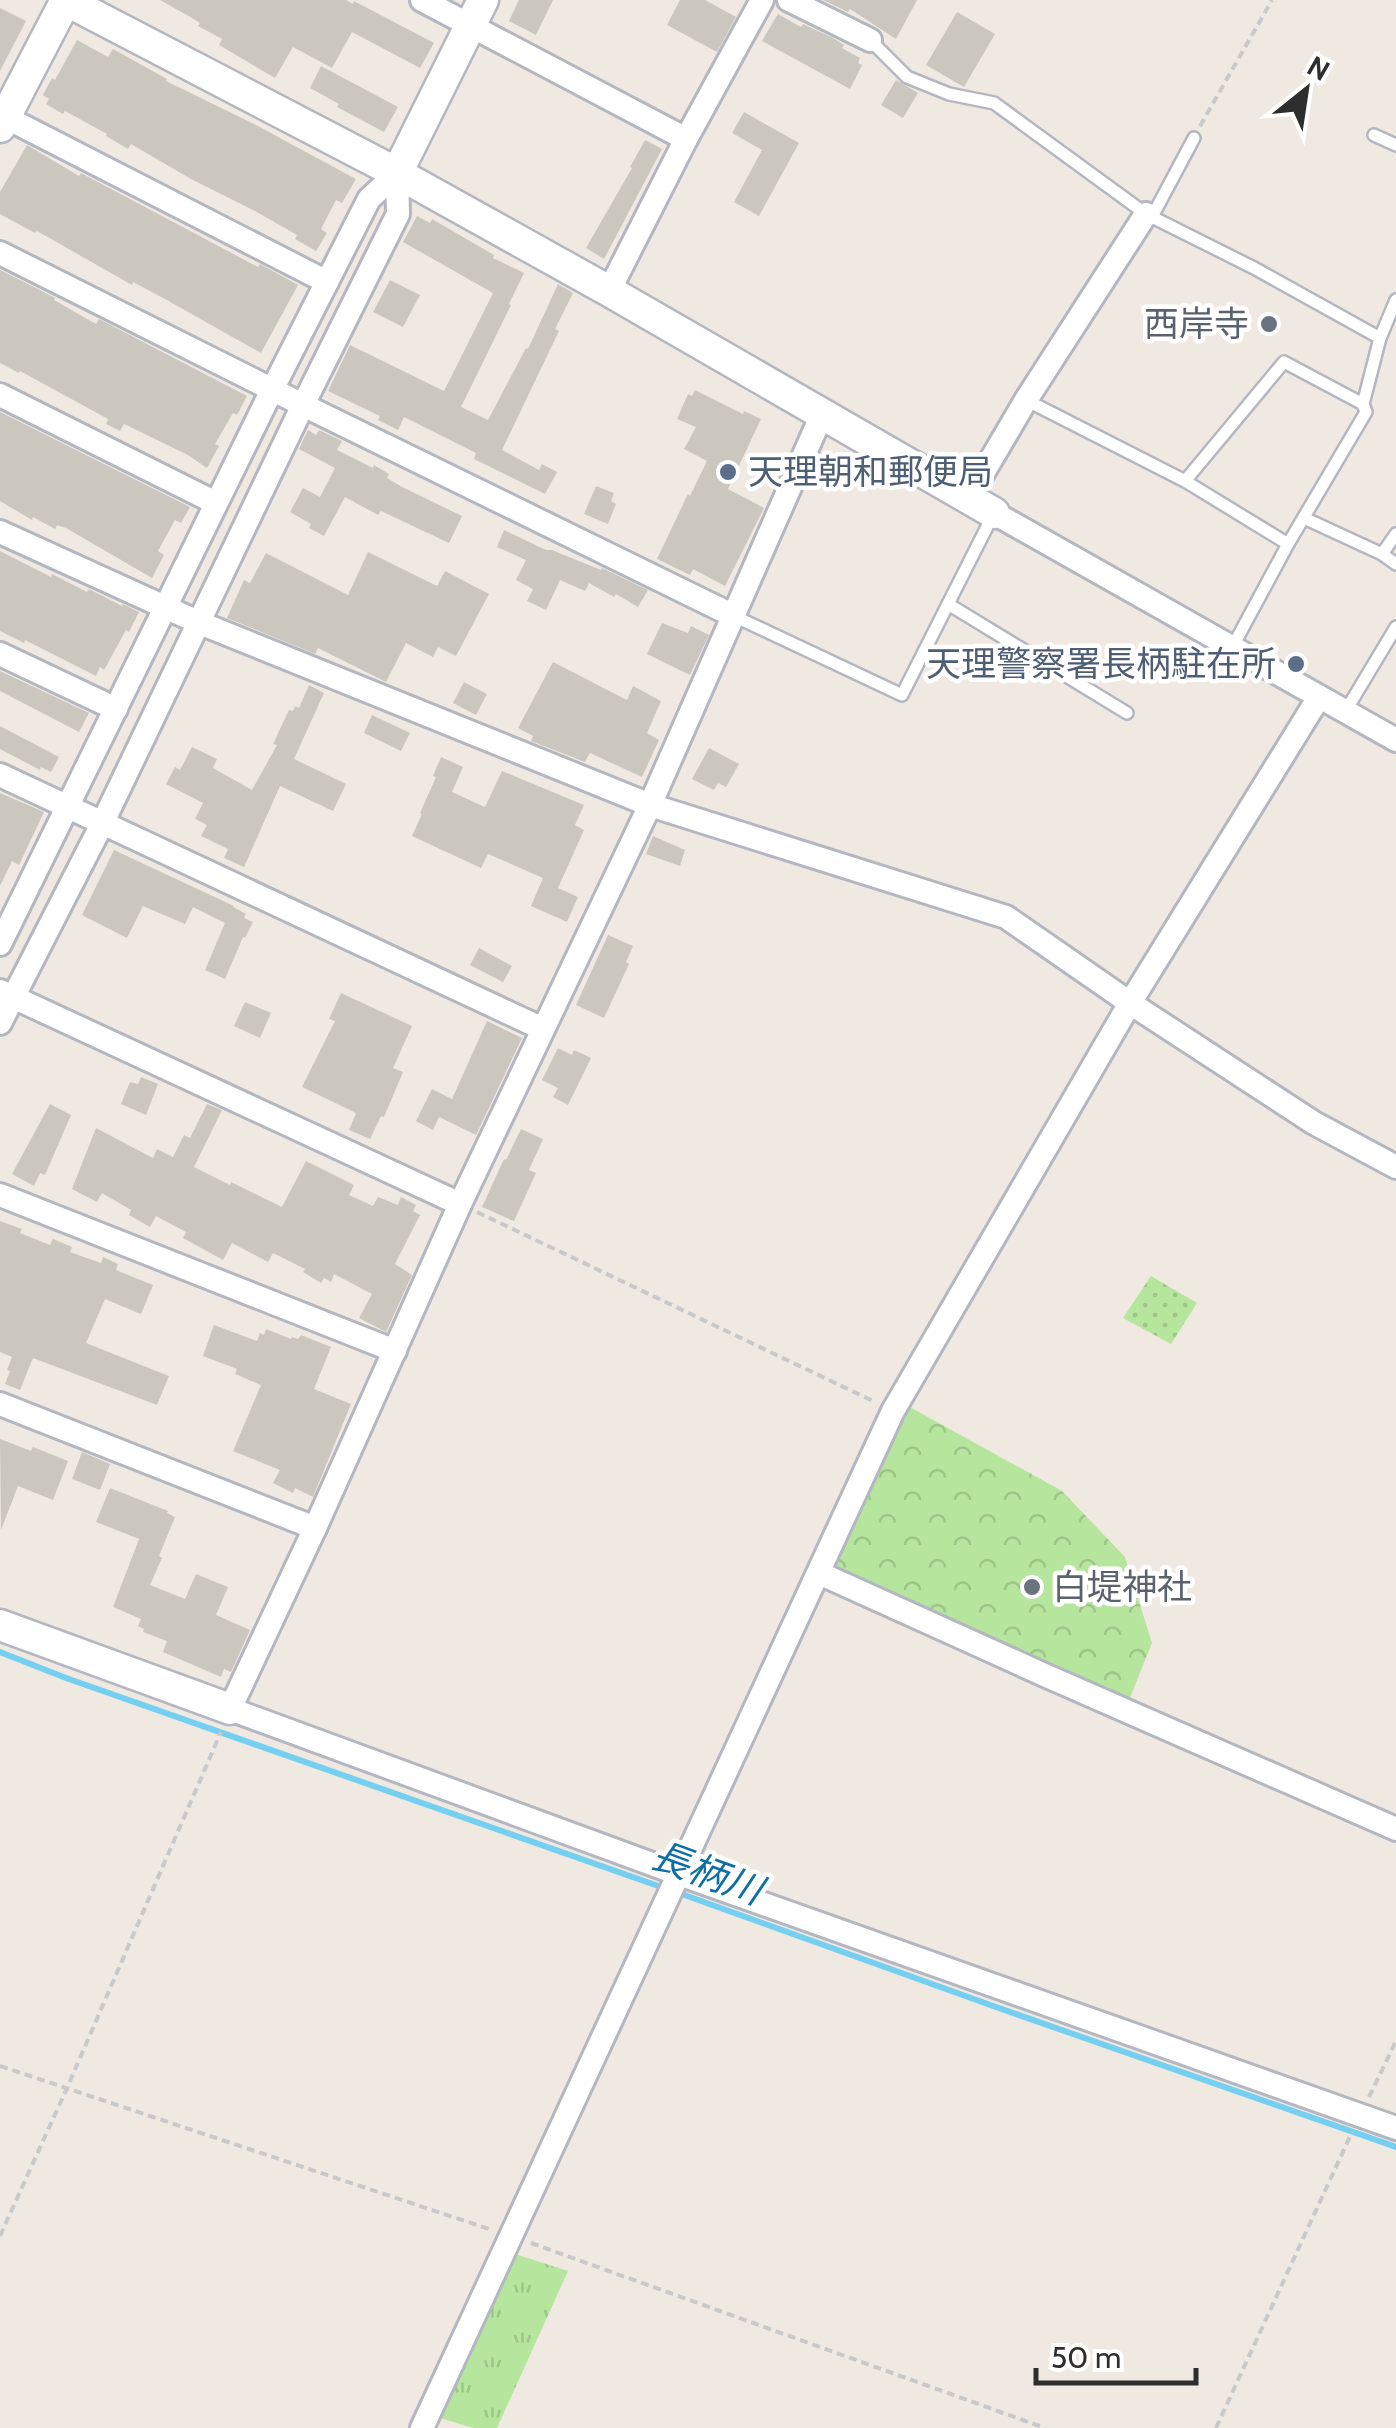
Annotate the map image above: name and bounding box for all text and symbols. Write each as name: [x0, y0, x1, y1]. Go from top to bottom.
north arrow: [1256, 40, 1356, 140]
text: N: [1301, 49, 1336, 88]
place label: 西岸寺: [1144, 302, 1249, 345]
marker: 西岸寺: [1258, 313, 1280, 335]
place label: 天理朝和郵便局: [748, 450, 993, 493]
marker: 天理朝和郵便局: [717, 461, 739, 483]
place label: 天理警察署長柄駐在所: [926, 642, 1276, 685]
marker: 天理警察署長柄駐在所: [1285, 653, 1307, 675]
place label: 白堤神社: [1052, 1565, 1192, 1608]
marker: 白堤神社: [1021, 1576, 1043, 1598]
water label: 長柄川: [646, 1831, 773, 1915]
scale bar: [1036, 2323, 1196, 2385]
text: 50 m: [1051, 2339, 1121, 2376]

